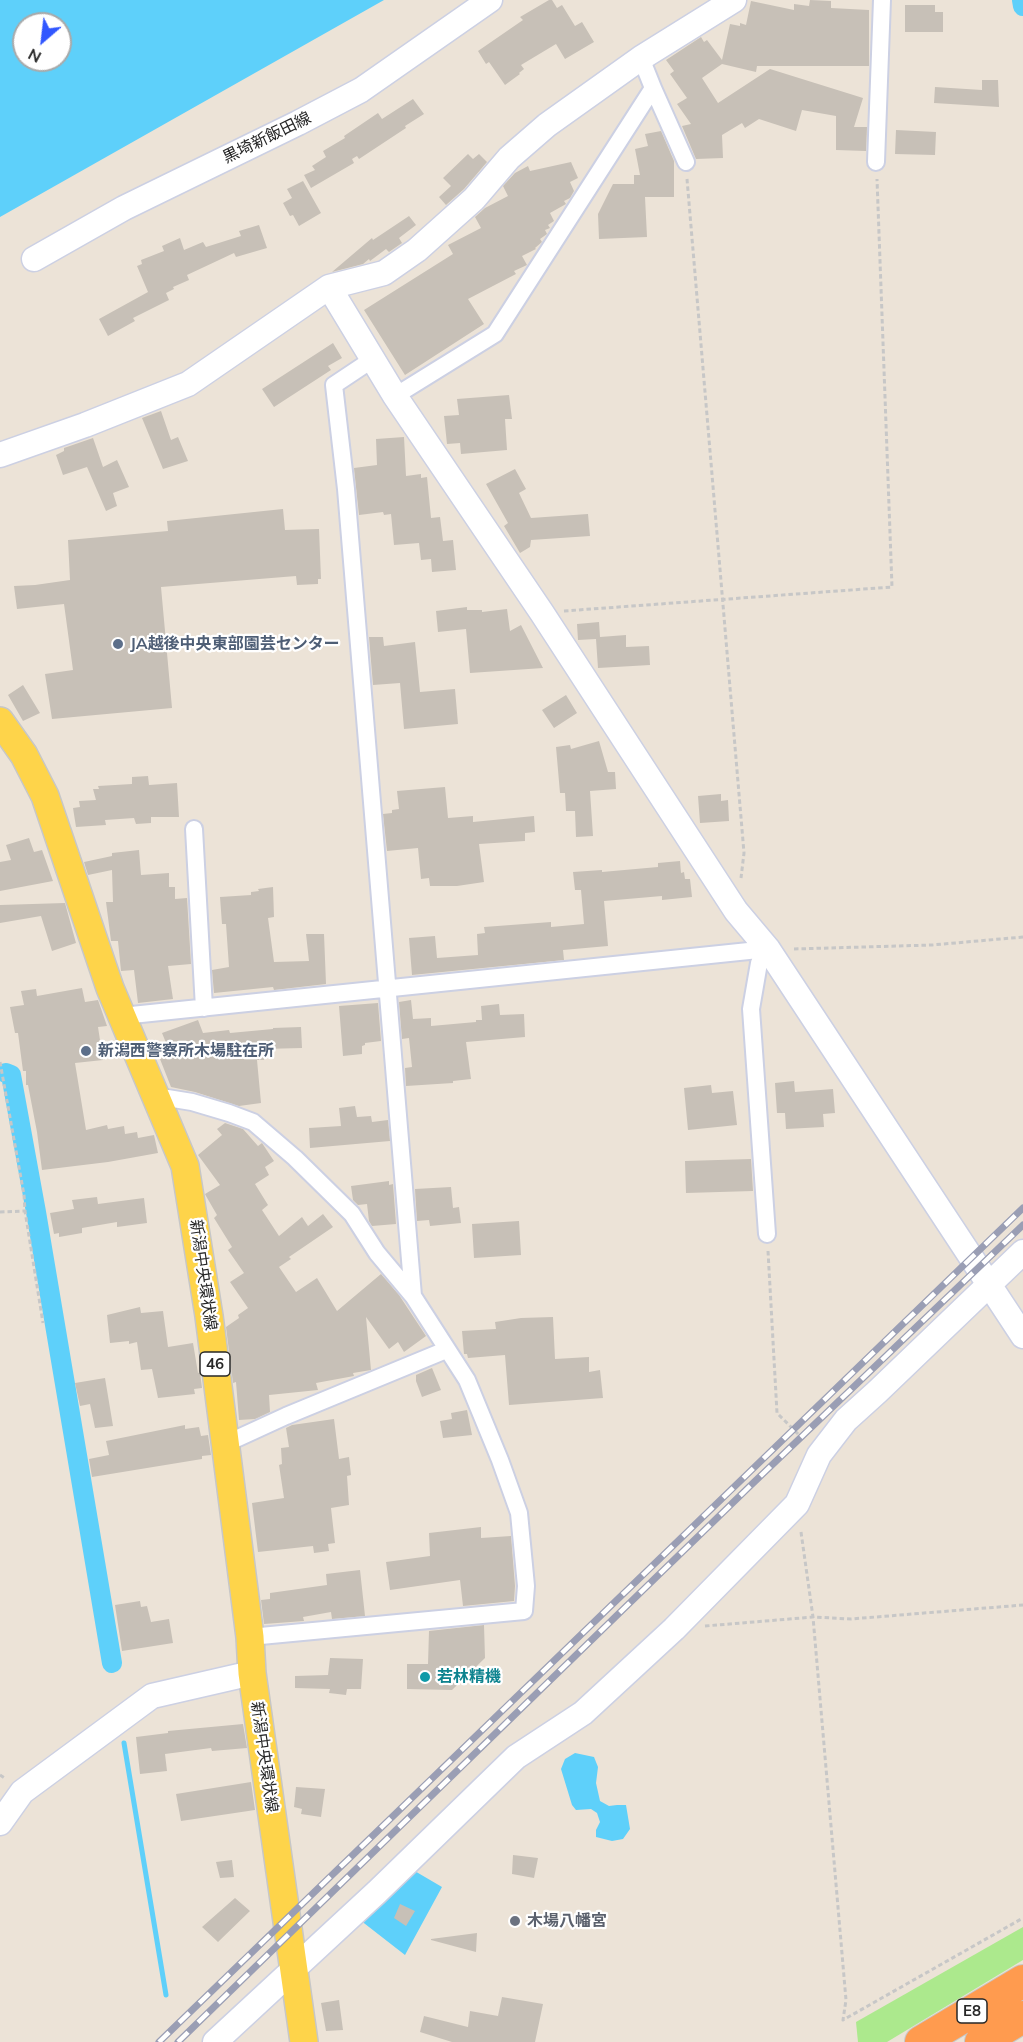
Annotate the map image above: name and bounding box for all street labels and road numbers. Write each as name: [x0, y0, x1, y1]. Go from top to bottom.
street label: 黒埼新飯田線: [220, 108, 314, 168]
street label: 新潟中央環状線: [186, 1218, 220, 1332]
road number: 46: [200, 1352, 230, 1376]
street label: 新潟中央環状線: [247, 1700, 281, 1814]
road number: E8: [957, 1999, 987, 2023]

